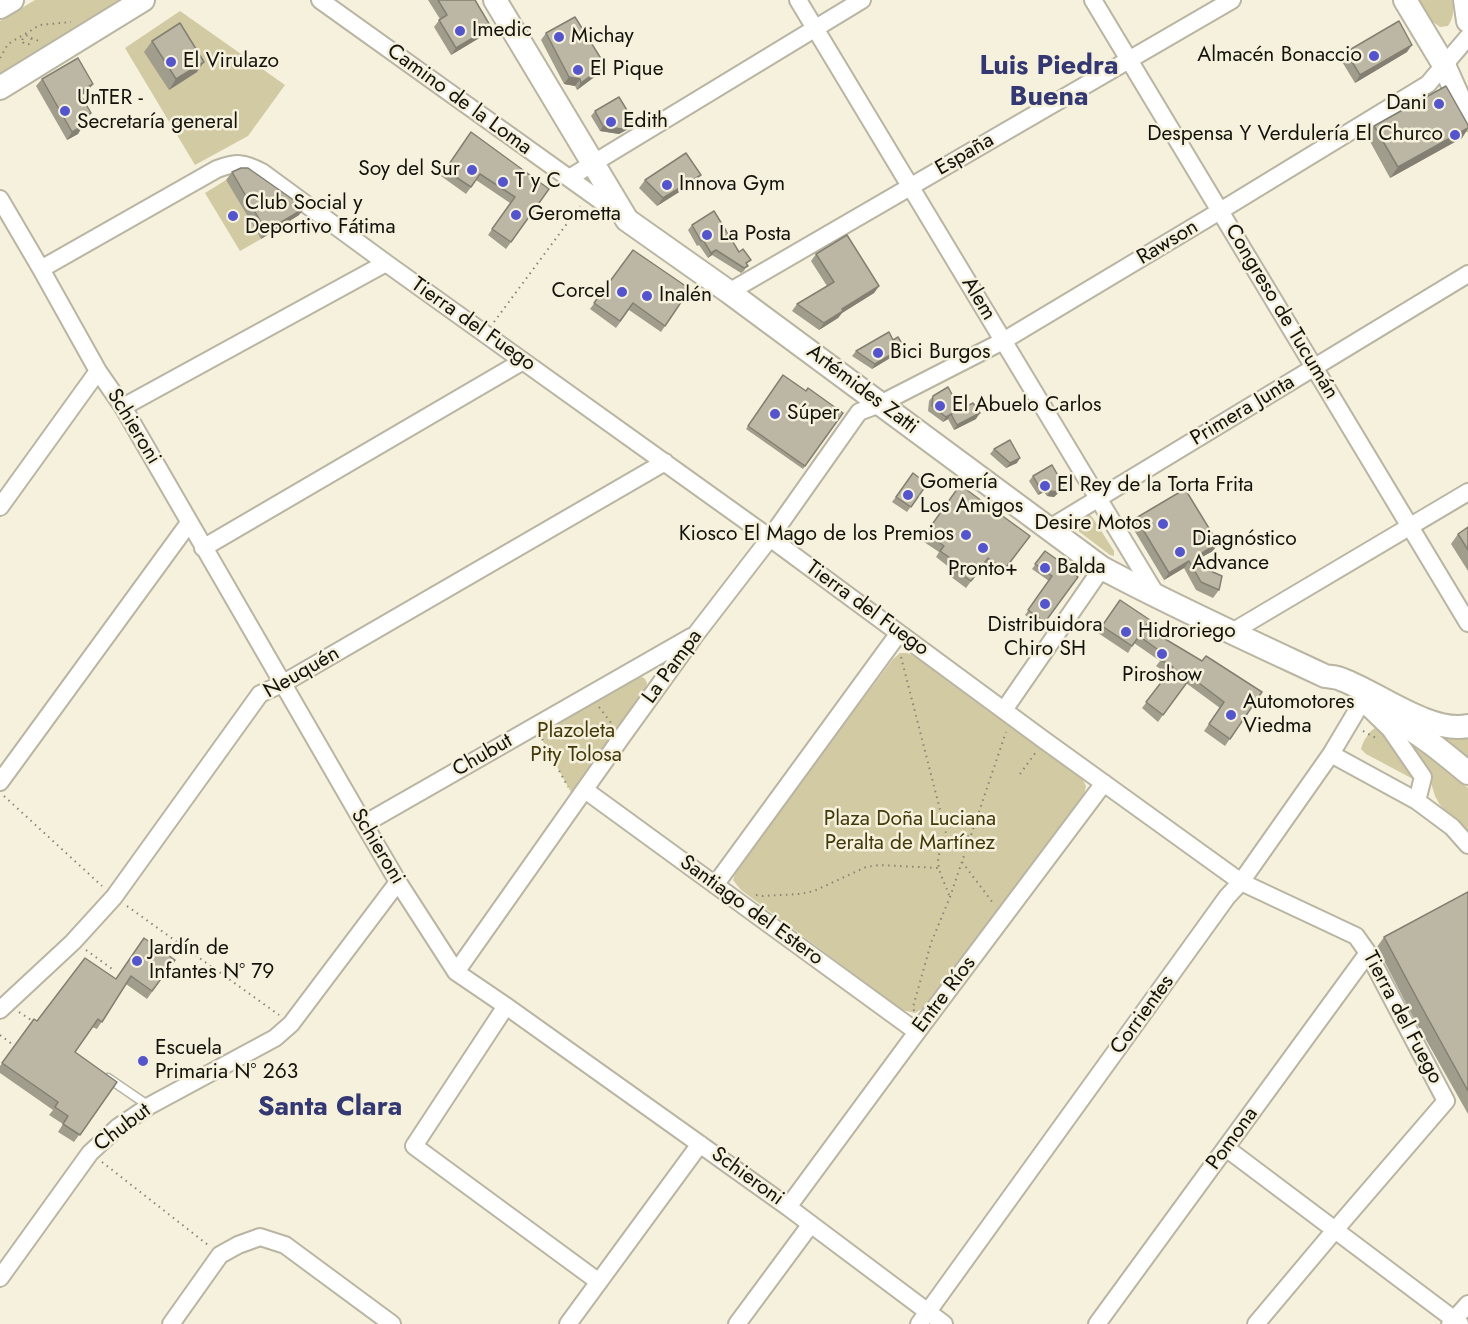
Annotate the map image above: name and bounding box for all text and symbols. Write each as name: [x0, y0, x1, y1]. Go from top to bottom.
place label: Imedic: [472, 18, 532, 44]
marker: Imedic: [453, 24, 467, 38]
place label: Michay: [571, 24, 634, 50]
marker: Michay: [552, 30, 566, 44]
street label: Camino de la Loma: [382, 39, 536, 161]
place label: Almacén Bonaccio: [1197, 43, 1362, 69]
place label: El Virulazo: [183, 49, 279, 75]
marker: Almacén Bonaccio: [1367, 49, 1381, 63]
district label: Luis Piedra Buena: [979, 51, 1119, 114]
marker: El Virulazo: [164, 55, 178, 69]
place label: El Pique: [590, 57, 663, 83]
marker: El Pique: [571, 63, 585, 77]
place label: UnTER - Secretaría general: [77, 86, 238, 136]
place label: Dani: [1386, 91, 1427, 117]
marker: Dani: [1432, 97, 1446, 111]
marker: UnTER - Secretaría general: [58, 104, 72, 118]
place label: Edith: [623, 109, 668, 135]
marker: Edith: [604, 115, 618, 129]
place label: Despensa Y Verdulería El Churco: [1147, 122, 1443, 148]
street label: España: [931, 128, 999, 182]
marker: Despensa Y Verdulería El Churco: [1448, 128, 1462, 142]
place label: Soy del Sur: [358, 157, 460, 183]
marker: Soy del Sur: [465, 163, 479, 177]
place label: T y C: [515, 169, 561, 195]
place label: Innova Gym: [679, 172, 785, 198]
marker: T y C: [496, 175, 510, 189]
marker: Innova Gym: [660, 178, 674, 192]
place label: Club Social y Deportivo Fátima: [245, 191, 396, 241]
place label: Gerometta: [528, 202, 621, 228]
marker: Gerometta: [509, 208, 523, 222]
marker: Club Social y Deportivo Fátima: [226, 209, 240, 223]
street label: Rawson: [1133, 215, 1203, 271]
street label: Congreso de Tucumán: [1219, 220, 1343, 404]
place label: La Posta: [719, 222, 791, 248]
marker: La Posta: [700, 228, 714, 242]
street label: Tierra del Fuego: [406, 273, 540, 377]
street label: Alem: [955, 273, 1001, 325]
place label: Corcel: [552, 279, 610, 305]
place label: Inalén: [659, 283, 712, 309]
marker: Corcel: [615, 285, 629, 299]
marker: Inalén: [640, 289, 654, 303]
street label: Artémides Zatti: [801, 340, 923, 440]
place label: Bici Burgos: [890, 340, 991, 366]
marker: Bici Burgos: [871, 346, 885, 360]
street label: Primera Junta: [1186, 370, 1300, 452]
street label: Schieroni: [101, 385, 165, 469]
place label: El Abuelo Carlos: [952, 393, 1101, 419]
marker: El Abuelo Carlos: [933, 399, 947, 413]
place label: Súper: [787, 401, 840, 427]
marker: Súper: [768, 407, 782, 421]
place label: Gomería Los Amigos: [920, 470, 1023, 520]
place label: El Rey de la Torta Frita: [1057, 473, 1253, 499]
marker: El Rey de la Torta Frita: [1038, 479, 1052, 493]
marker: Gomería Los Amigos: [901, 488, 915, 502]
place label: Desire Motos: [1035, 511, 1151, 537]
marker: Desire Motos: [1156, 517, 1170, 531]
place label: Kiosco El Mago de los Premios: [679, 522, 954, 548]
place label: Diagnóstico Advance: [1192, 527, 1297, 577]
marker: Kiosco El Mago de los Premios: [959, 528, 973, 542]
marker: Pronto+: [976, 541, 990, 555]
marker: Diagnóstico Advance: [1173, 545, 1187, 559]
place label: Balda: [1057, 555, 1106, 581]
street label: Tierra del Fuego: [800, 556, 934, 662]
place label: Pronto+: [948, 557, 1018, 583]
marker: Balda: [1038, 561, 1052, 575]
marker: Distribuidora Chiro SH: [1038, 597, 1052, 611]
place label: Distribuidora Chiro SH: [987, 613, 1103, 663]
place label: Hidroriego: [1138, 619, 1236, 645]
street label: La Pampa: [638, 625, 708, 709]
marker: Hidroriego: [1119, 625, 1133, 639]
street label: Neuquén: [260, 641, 344, 705]
marker: Piroshow: [1155, 647, 1169, 661]
place label: Piroshow: [1122, 663, 1202, 689]
place label: Automotores Viedma: [1243, 690, 1354, 740]
marker: Automotores Viedma: [1224, 708, 1238, 722]
park label: Plazoleta Pity Tolosa: [530, 719, 622, 769]
street label: Chubut: [449, 729, 517, 783]
street label: Schieroni: [345, 805, 409, 889]
park label: Plaza Doña Luciana Peralta de Martínez: [824, 807, 996, 857]
street label: Santiago del Estero: [674, 851, 828, 971]
place label: Jardín de Infantes N° 79: [149, 936, 274, 986]
street label: Tierra del Fuego: [1357, 948, 1447, 1088]
street label: Entre Ríos: [908, 952, 982, 1038]
marker: Jardín de Infantes N° 79: [130, 954, 144, 968]
street label: Corrientes: [1106, 970, 1180, 1060]
place label: Escuela Primaria N° 263: [155, 1036, 298, 1086]
marker: Escuela Primaria N° 263: [136, 1054, 150, 1068]
district label: Santa Clara: [258, 1092, 402, 1124]
street label: Chubut: [90, 1099, 156, 1157]
street label: Pomona: [1202, 1103, 1264, 1175]
street label: Schieroni: [706, 1142, 788, 1212]

